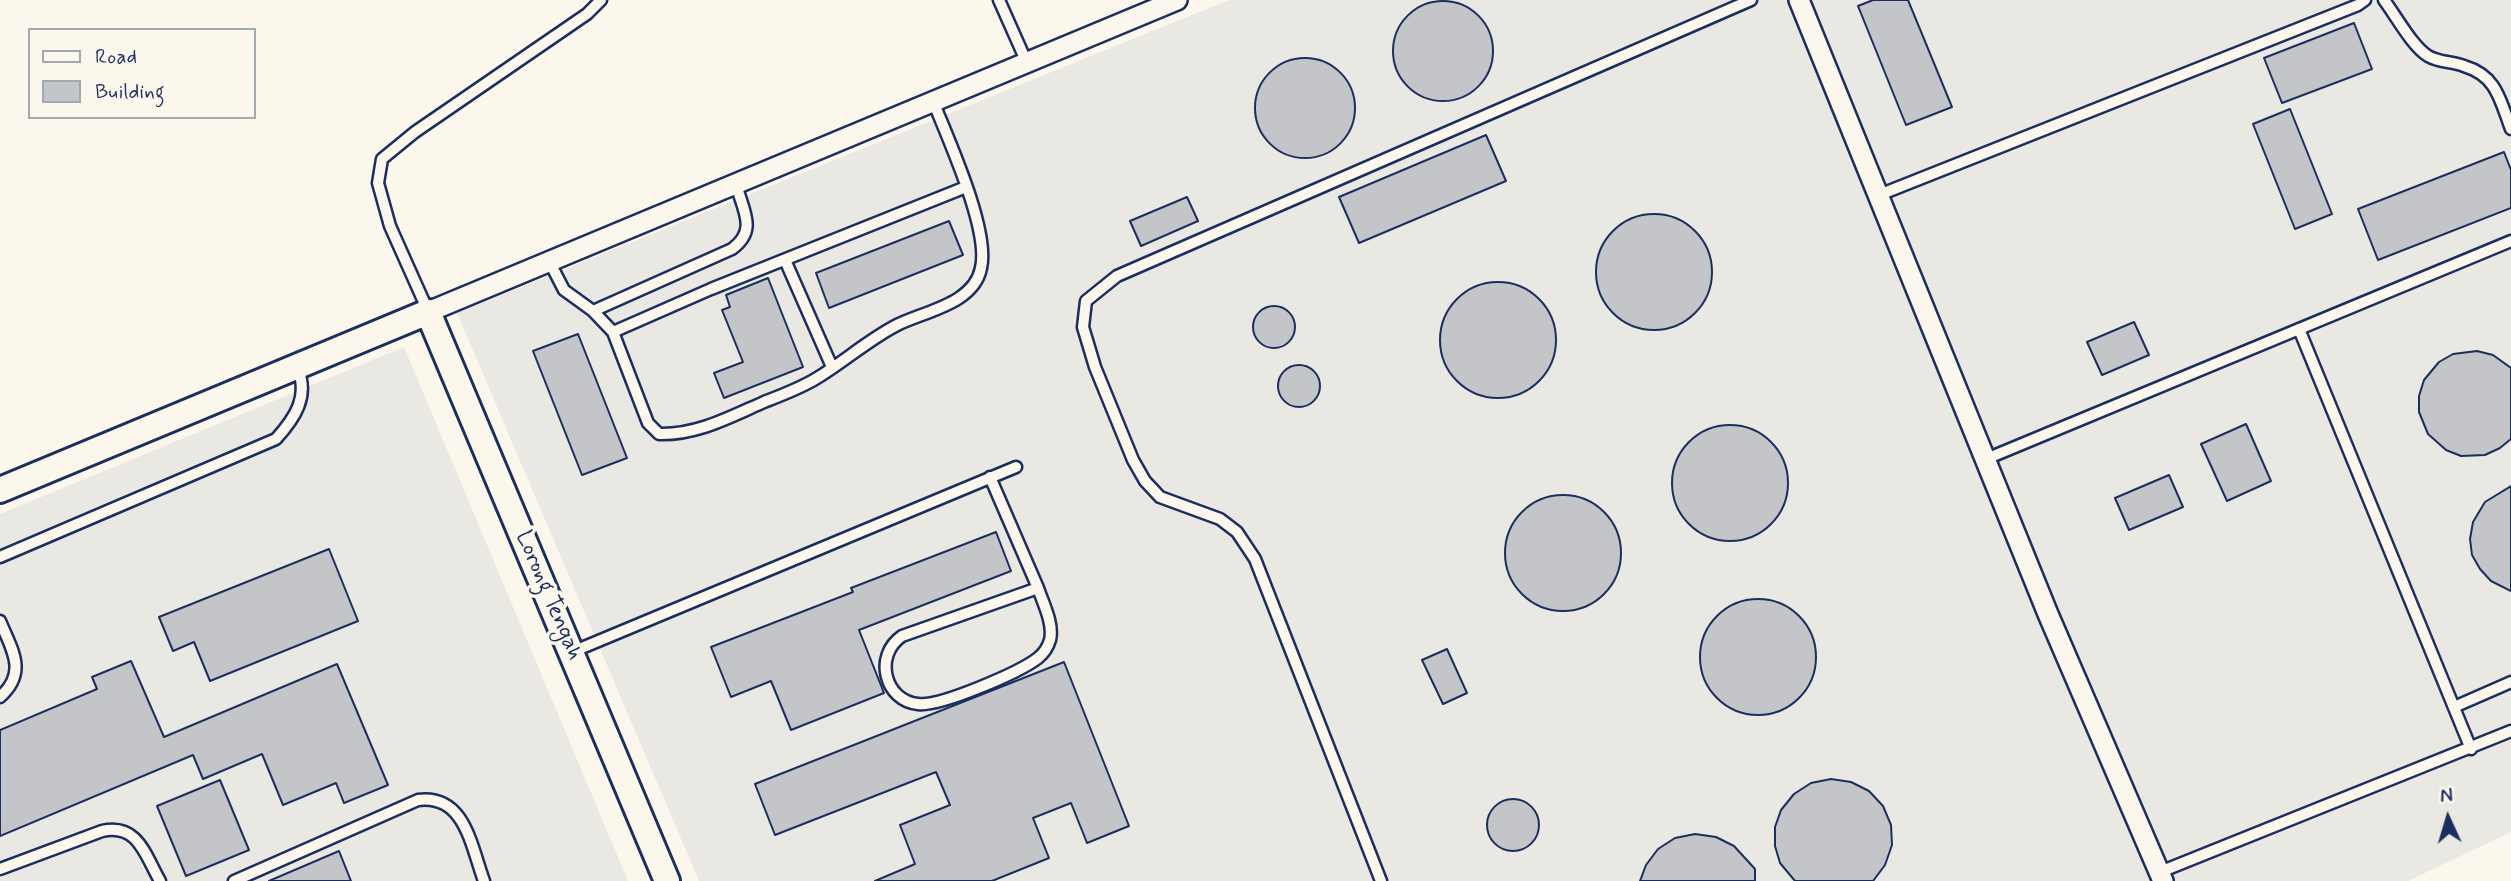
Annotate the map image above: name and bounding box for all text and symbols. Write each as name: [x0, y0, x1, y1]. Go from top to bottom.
legend: [28, 28, 256, 119]
text: Road: [95, 43, 137, 71]
text: Building: [95, 78, 165, 106]
street label: Lorong Tengah: [508, 527, 588, 665]
north arrow: [2413, 783, 2483, 853]
text: N: [2439, 784, 2454, 809]

